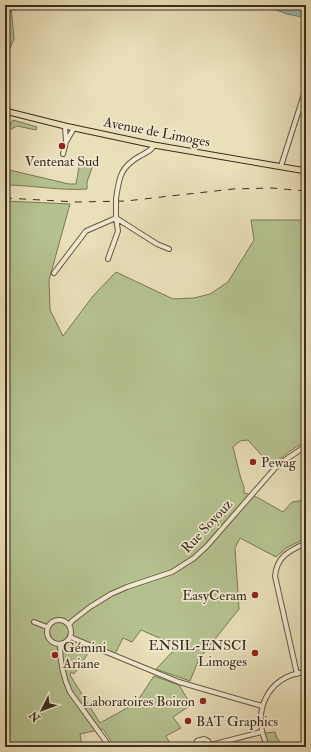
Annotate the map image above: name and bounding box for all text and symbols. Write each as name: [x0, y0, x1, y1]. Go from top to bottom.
street label: Avenue de Limoges: [101, 113, 212, 151]
marker: Ventenat Sud: [57, 141, 67, 151]
place label: Ventenat Sud: [25, 153, 99, 170]
place label: Pewag: [261, 454, 297, 471]
marker: Pewag: [248, 457, 258, 467]
street label: Rue Soyouz: [178, 495, 237, 557]
place label: EasyCeram: [182, 587, 247, 605]
marker: EasyCeram: [250, 590, 260, 600]
place label: ENSIL-ENSCI Limoges: [149, 637, 247, 670]
place label: Gémini Ariane: [62, 639, 106, 672]
marker: ENSIL-ENSCI Limoges: [250, 648, 260, 658]
marker: Gémini Ariane: [50, 650, 60, 660]
north arrow: [22, 690, 62, 730]
place label: Laboratoires Boiron: [82, 693, 195, 710]
marker: Laboratoires Boiron: [198, 696, 208, 706]
text: N: [26, 707, 44, 725]
place label: BAT Graphics: [196, 713, 278, 731]
marker: BAT Graphics: [183, 716, 193, 726]

